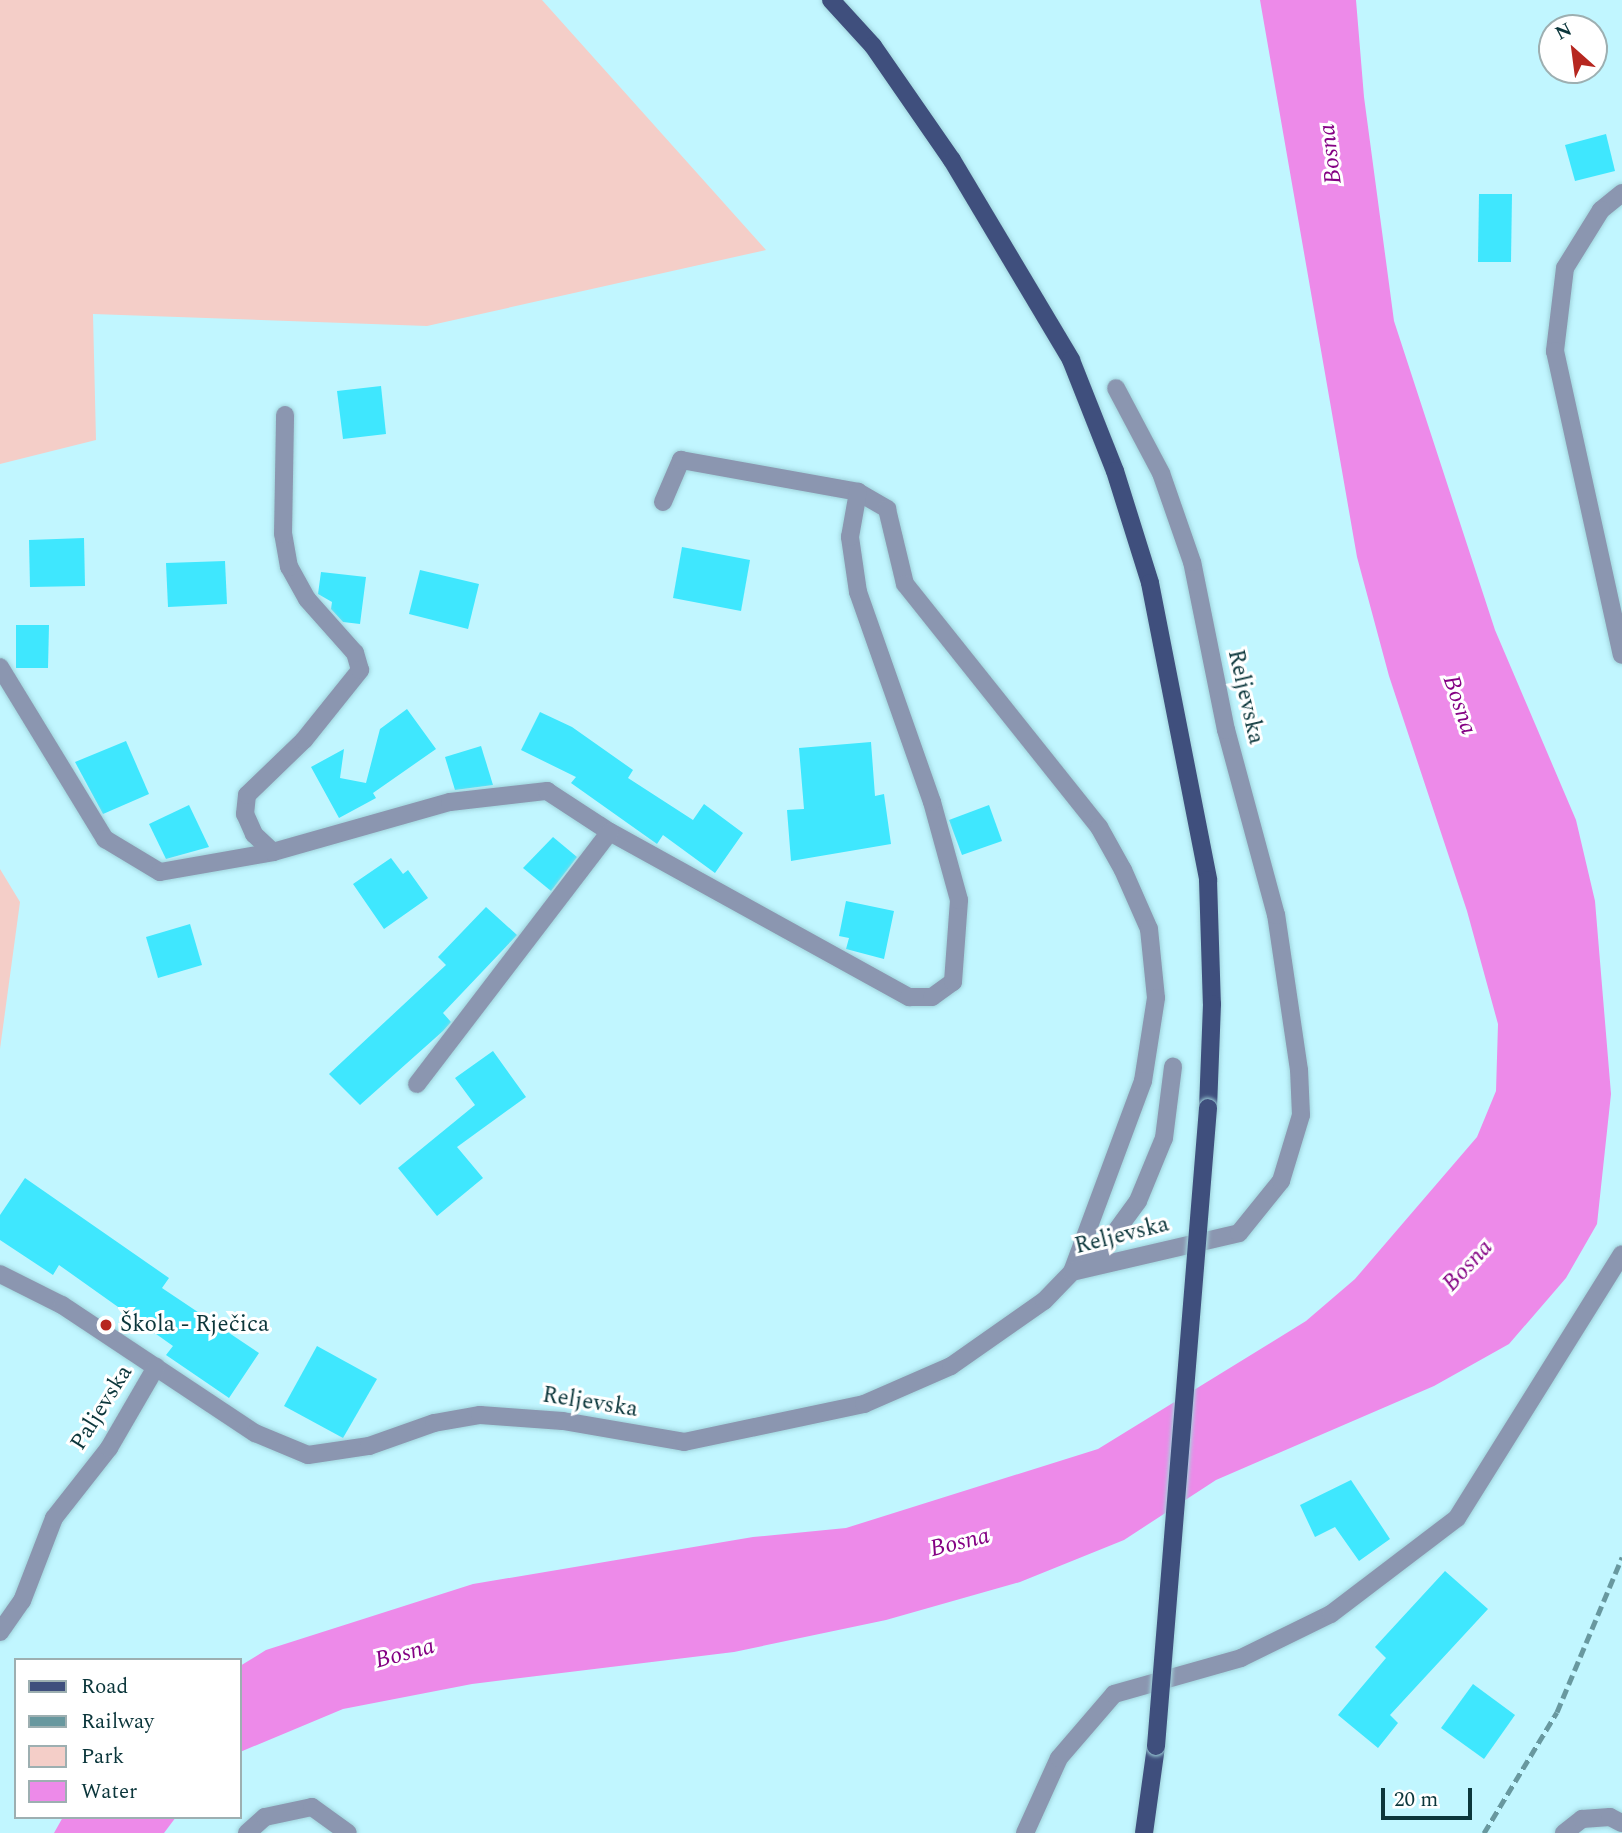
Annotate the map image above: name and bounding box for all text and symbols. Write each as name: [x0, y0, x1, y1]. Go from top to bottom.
north arrow: [1538, 14, 1608, 84]
text: N: [1550, 15, 1577, 48]
water label: Bosna: [1313, 122, 1349, 186]
street label: Reljevska: [1221, 647, 1269, 747]
water label: Bosna: [1436, 672, 1482, 738]
street label: Reljevska: [1072, 1211, 1172, 1261]
water label: Bosna: [1437, 1234, 1499, 1298]
place label: Škola - Rječica: [120, 1311, 269, 1339]
marker: Škola - Rječica: [98, 1317, 114, 1333]
street label: Paljevska: [65, 1360, 139, 1456]
street label: Reljevska: [540, 1382, 640, 1424]
water label: Bosna: [927, 1522, 993, 1564]
water label: Bosna: [372, 1632, 438, 1676]
legend: [14, 1658, 242, 1819]
text: Road: [81, 1671, 128, 1703]
text: Railway: [81, 1706, 154, 1738]
text: Park: [81, 1741, 124, 1773]
scale bar: [1384, 1773, 1475, 1817]
text: Water: [81, 1776, 137, 1808]
text: 20 m: [1394, 1784, 1438, 1816]

